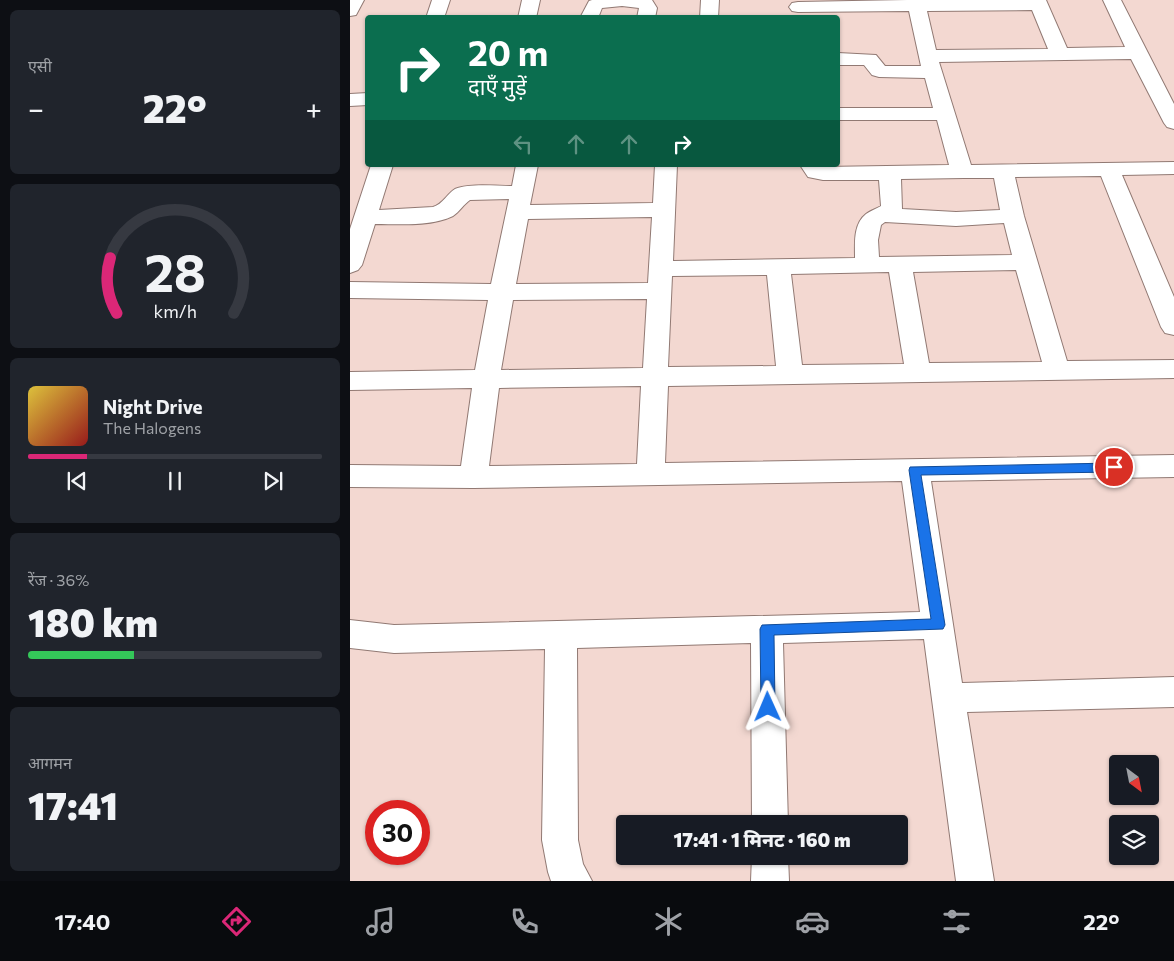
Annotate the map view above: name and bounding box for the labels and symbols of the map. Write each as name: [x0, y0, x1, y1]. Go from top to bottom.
pin: [1093, 446, 1135, 488]
position arrow: [741, 680, 793, 732]
north arrow: [1109, 755, 1159, 805]
speed limit sign: 30: [365, 800, 430, 865]

